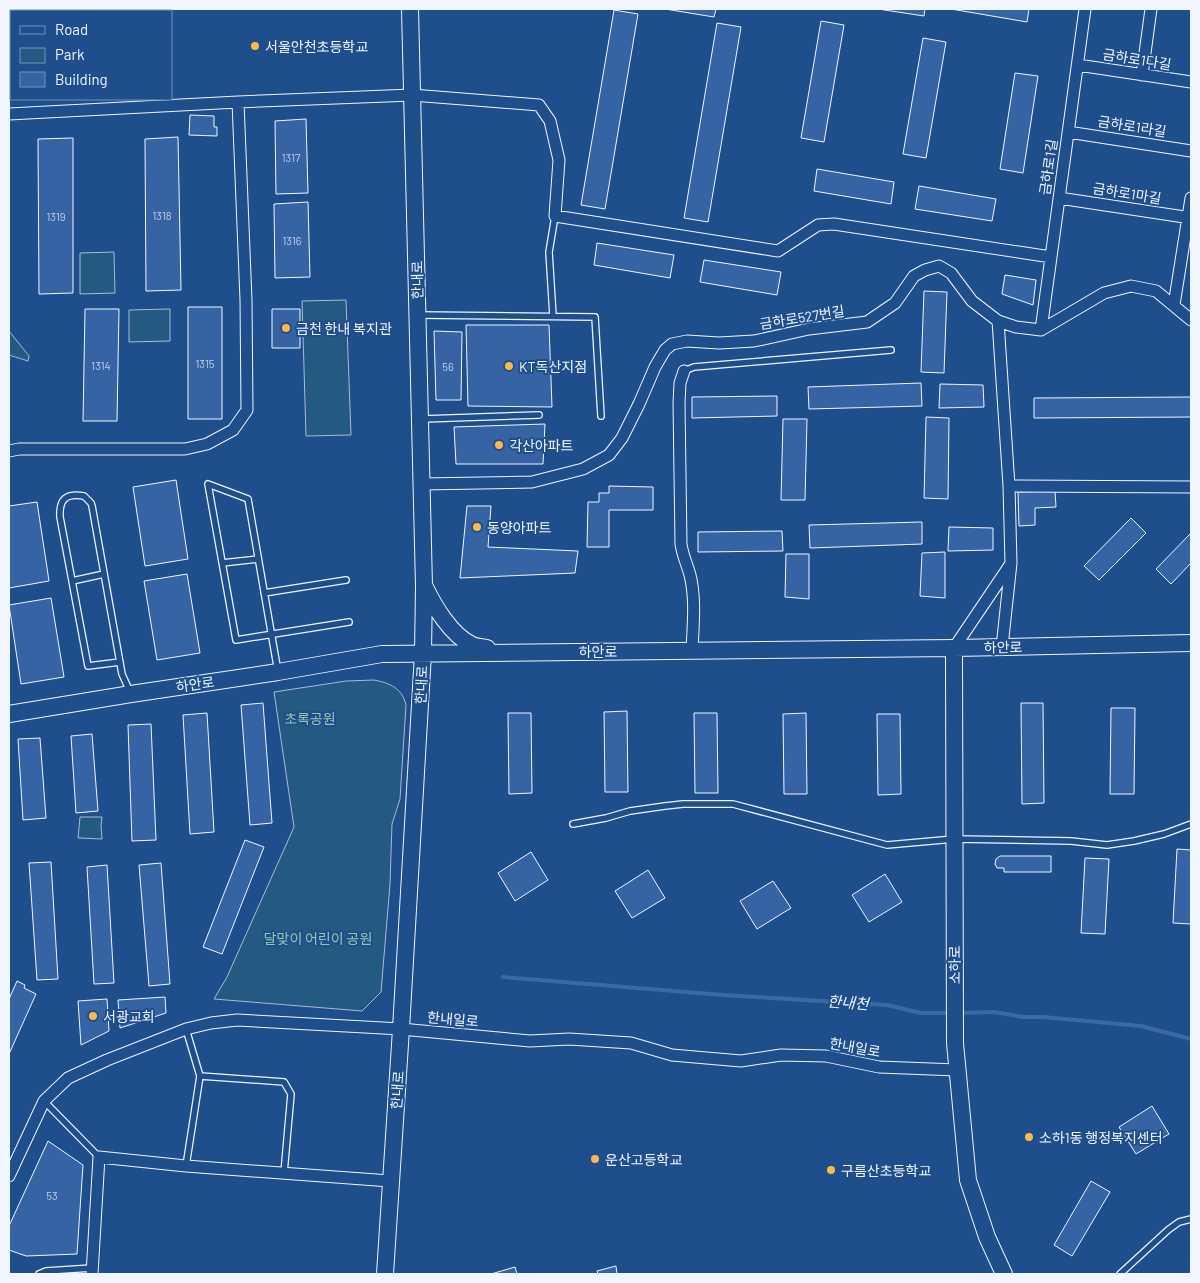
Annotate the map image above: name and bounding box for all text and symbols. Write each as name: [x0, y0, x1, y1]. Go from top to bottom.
legend: [10, 10, 172, 100]
text: Road: [55, 20, 88, 38]
place label: 서울안천초등학교: [265, 38, 368, 55]
marker: 서울안천초등학교: [249, 40, 261, 52]
text: Park: [55, 45, 85, 63]
street label: 금하로1다길: [1101, 45, 1173, 73]
text: Building: [55, 70, 108, 88]
street label: 금하로1라길: [1096, 112, 1168, 140]
street label: 금하로1길: [1036, 138, 1060, 196]
house number: 1317: [282, 151, 300, 164]
street label: 금하로1마길: [1091, 179, 1163, 207]
house number: 1318: [152, 209, 172, 222]
house number: 1319: [46, 210, 66, 223]
house number: 1316: [283, 234, 302, 247]
street label: 한내로: [408, 260, 426, 299]
street label: 금하로527번길: [758, 302, 846, 332]
place label: 금천 한내 복지관: [296, 320, 392, 337]
marker: 금천 한내 복지관: [280, 322, 292, 334]
house number: 1315: [196, 357, 215, 370]
place label: KT독산지점: [519, 358, 587, 375]
house number: 1314: [91, 359, 111, 372]
house number: 56: [442, 360, 454, 373]
marker: KT독산지점: [503, 360, 515, 372]
place label: 각산아파트: [509, 437, 574, 454]
marker: 각산아파트: [493, 439, 505, 451]
place label: 동양아파트: [487, 519, 552, 536]
marker: 동양아파트: [471, 521, 483, 533]
street label: 하안로: [984, 638, 1023, 656]
street label: 하안로: [579, 643, 617, 660]
street label: 한내로: [412, 665, 431, 705]
street label: 하안로: [175, 673, 215, 695]
park label: 초록공원: [284, 710, 336, 727]
park label: 달맞이 어린이 공원: [264, 930, 372, 947]
street label: 소하로: [946, 946, 963, 984]
water label: 한내천: [827, 992, 871, 1013]
place label: 서광교회: [103, 1008, 155, 1025]
street label: 한내일로: [427, 1008, 480, 1030]
marker: 서광교회: [87, 1010, 99, 1022]
street label: 한내일로: [828, 1034, 882, 1060]
street label: 한내로: [387, 1070, 407, 1110]
place label: 소하1동 행정복지센터: [1039, 1129, 1163, 1146]
marker: 소하1동 행정복지센터: [1023, 1131, 1035, 1143]
place label: 운산고등학교: [605, 1151, 682, 1168]
marker: 운산고등학교: [589, 1153, 601, 1165]
place label: 구름산초등학교: [841, 1162, 931, 1179]
marker: 구름산초등학교: [825, 1164, 837, 1176]
house number: 53: [46, 1189, 58, 1202]

